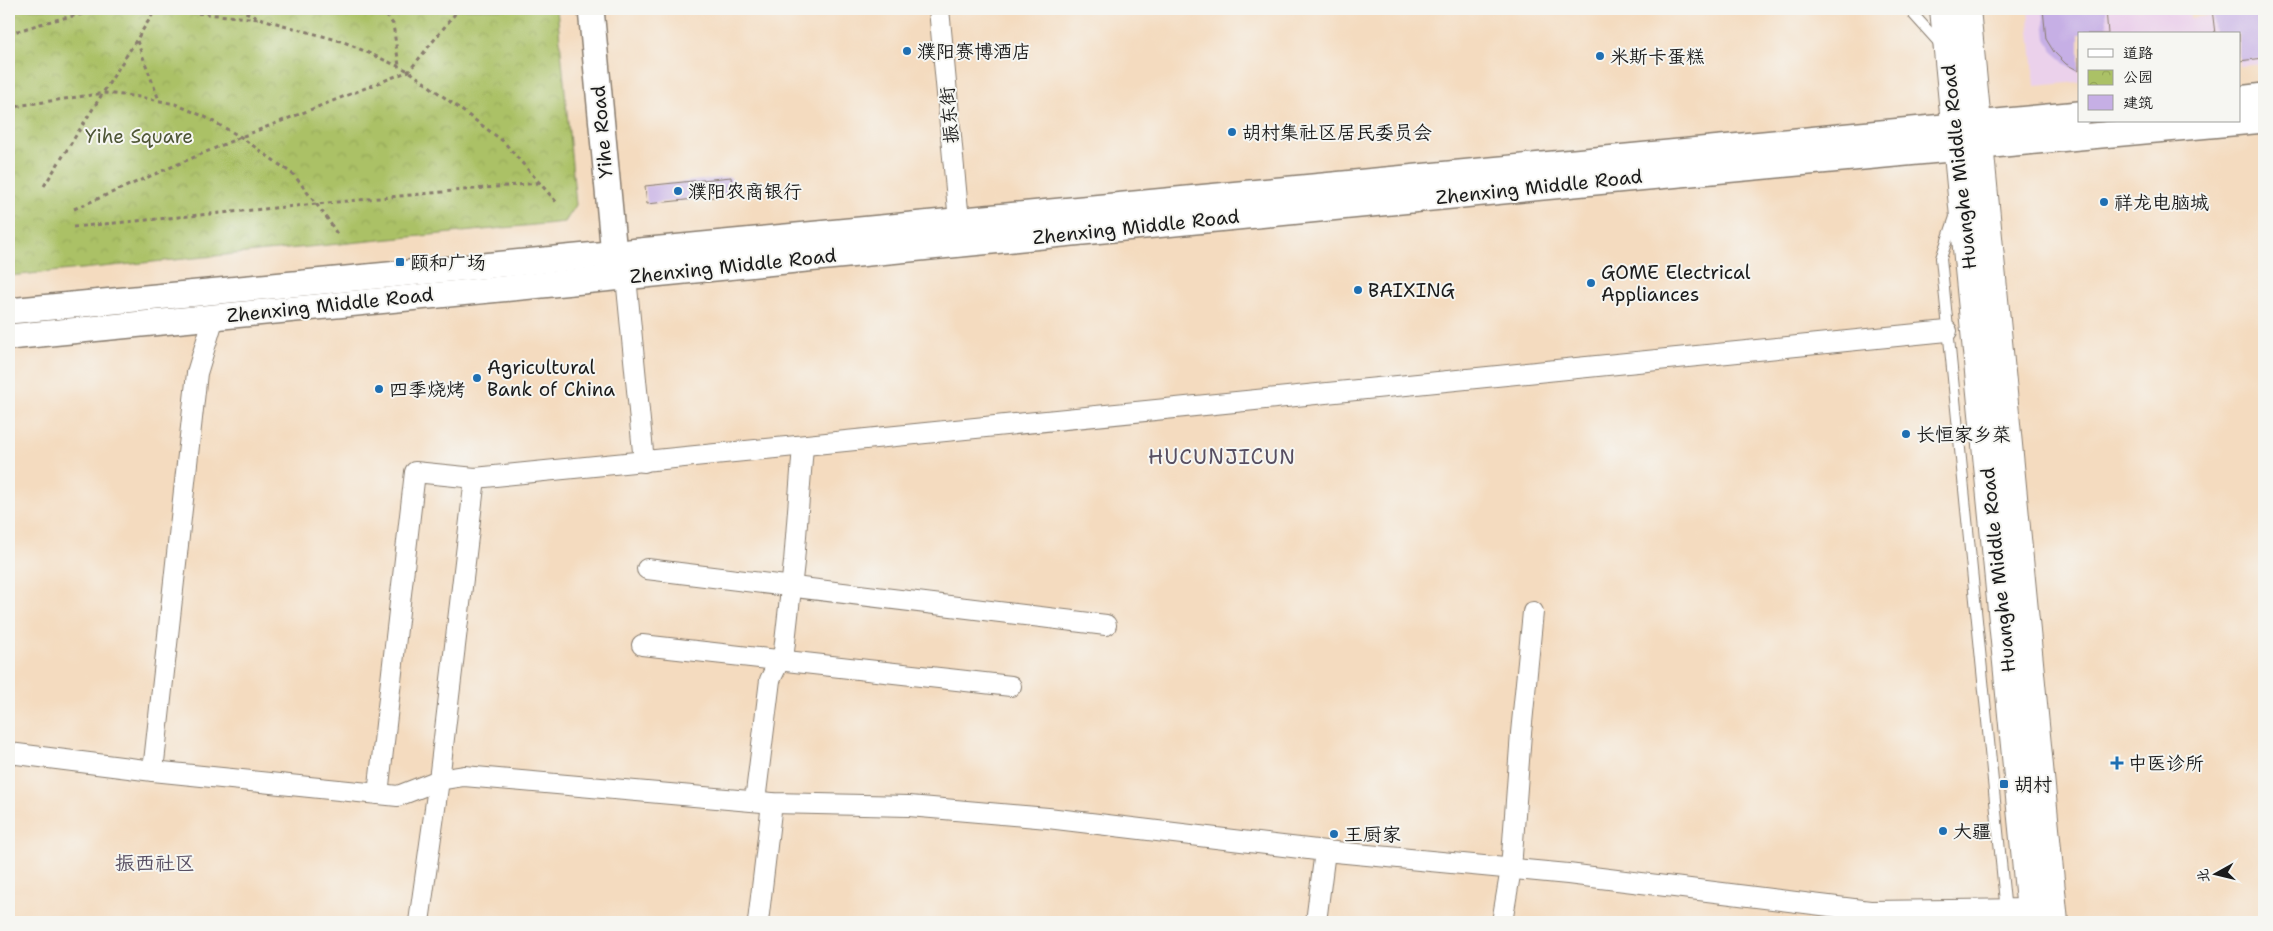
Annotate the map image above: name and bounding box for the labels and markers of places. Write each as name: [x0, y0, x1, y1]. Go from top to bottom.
place label: 濮阳赛博酒店: [917, 39, 1031, 64]
place label: 米斯卡蛋糕: [1610, 44, 1705, 69]
marker: 濮阳赛博酒店: [901, 45, 913, 57]
marker: 米斯卡蛋糕: [1594, 50, 1606, 62]
place label: 胡村集社区居民委员会: [1242, 120, 1432, 145]
marker: 胡村集社区居民委员会: [1226, 126, 1238, 138]
place label: 濮阳农商银行: [688, 179, 802, 204]
marker: 濮阳农商银行: [672, 185, 684, 197]
place label: 祥龙电脑城: [2114, 190, 2209, 215]
marker: 祥龙电脑城: [2098, 196, 2110, 208]
place label: 颐和广场: [410, 250, 486, 275]
marker: 颐和广场: [394, 256, 406, 268]
place label: GOME Electrical Appliances: [1601, 260, 1751, 307]
marker: GOME Electrical Appliances: [1585, 277, 1597, 289]
place label: BAIXING: [1368, 278, 1455, 303]
marker: BAIXING: [1352, 284, 1364, 296]
place label: Agricultural Bank of China: [487, 355, 615, 402]
marker: Agricultural Bank of China: [471, 372, 483, 384]
place label: 四季烧烤: [389, 377, 465, 402]
marker: 四季烧烤: [373, 383, 385, 395]
place label: 长恒家乡菜: [1916, 422, 2011, 447]
marker: 长恒家乡菜: [1900, 428, 1912, 440]
place label: 中医诊所: [2128, 751, 2204, 776]
marker: 中医诊所: [2110, 756, 2124, 770]
place label: 胡村: [2014, 772, 2052, 797]
marker: 胡村: [1998, 778, 2010, 790]
place label: 大疆: [1953, 819, 1991, 844]
place label: 王厨家: [1344, 822, 1401, 847]
marker: 大疆: [1937, 825, 1949, 837]
marker: 王厨家: [1328, 828, 1340, 840]

